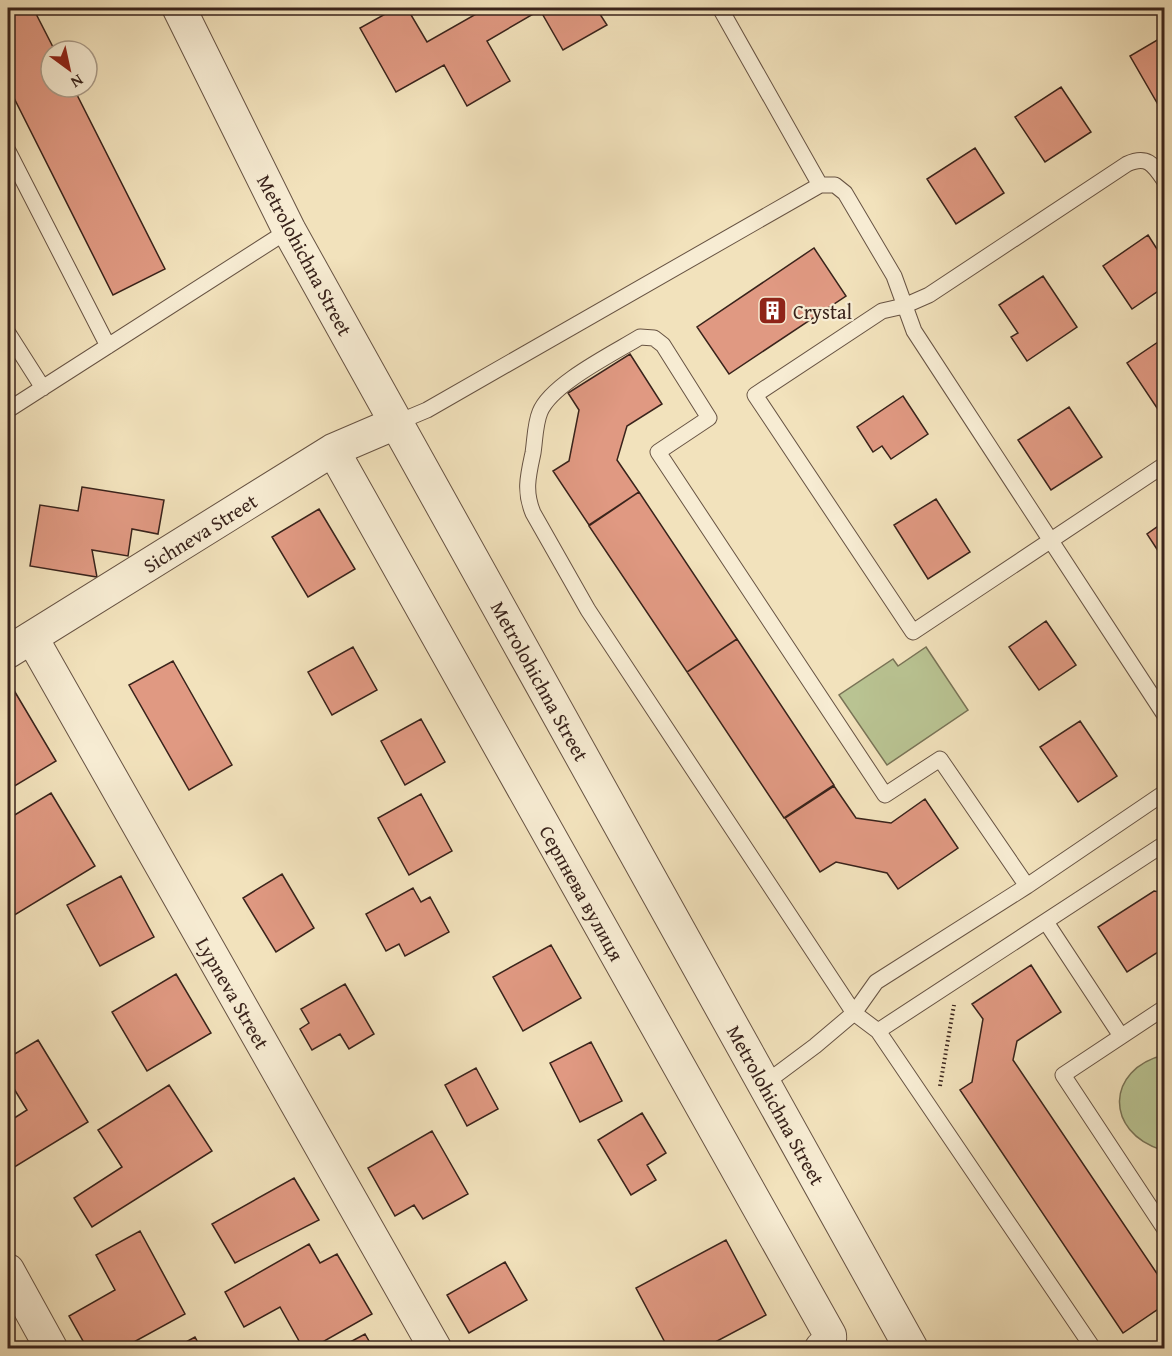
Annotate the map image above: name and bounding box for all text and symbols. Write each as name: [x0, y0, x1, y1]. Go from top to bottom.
north arrow: [39, 39, 99, 99]
text: N: [66, 69, 88, 95]
street label: Metrolohichna Street: [250, 169, 360, 341]
building icon: Crystal: [756, 295, 788, 327]
place label: Crystal: [793, 297, 853, 326]
street label: Sichneva Street: [137, 486, 263, 580]
street label: Metrolohichna Street: [484, 596, 596, 766]
street label: Серпнева вулиця: [533, 820, 631, 966]
street label: Lypneva Street: [189, 932, 277, 1054]
street label: Metrolohichna Street: [720, 1020, 832, 1190]

